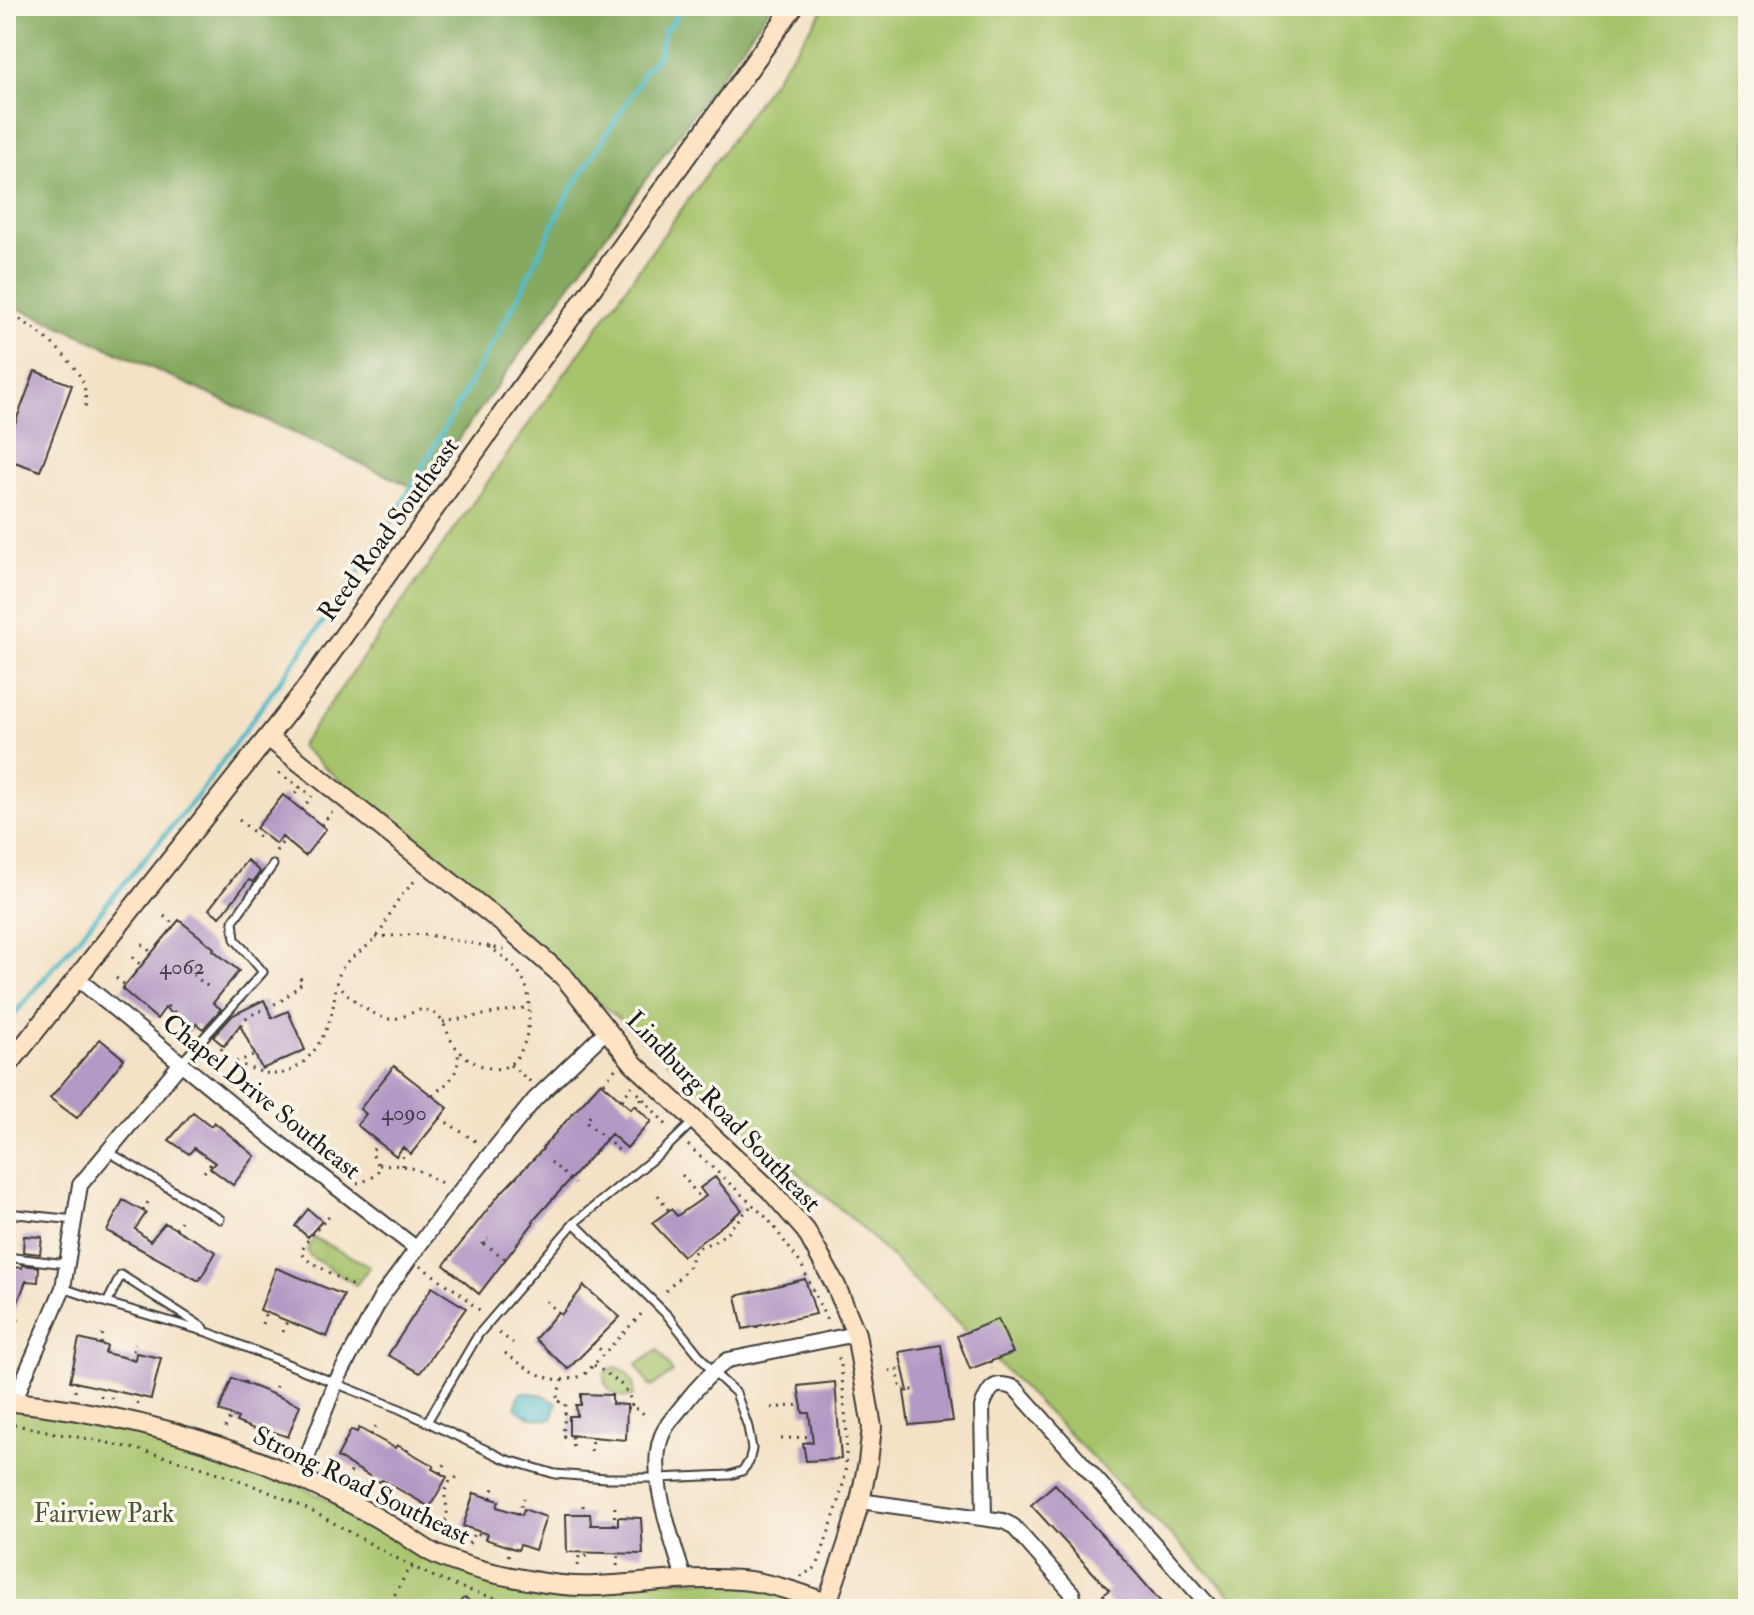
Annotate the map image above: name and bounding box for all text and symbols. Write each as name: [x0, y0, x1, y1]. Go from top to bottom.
street label: Reed Road Southeast: [311, 431, 466, 628]
house number: 4062: [159, 953, 205, 981]
street label: Lindburg Road Southeast: [619, 1005, 828, 1219]
street label: Chapel Drive Southeast: [155, 1007, 367, 1187]
house number: 4090: [381, 1099, 427, 1127]
street label: Strong Road Southeast: [248, 1419, 475, 1552]
park label: Fairview Park: [34, 1498, 175, 1530]

